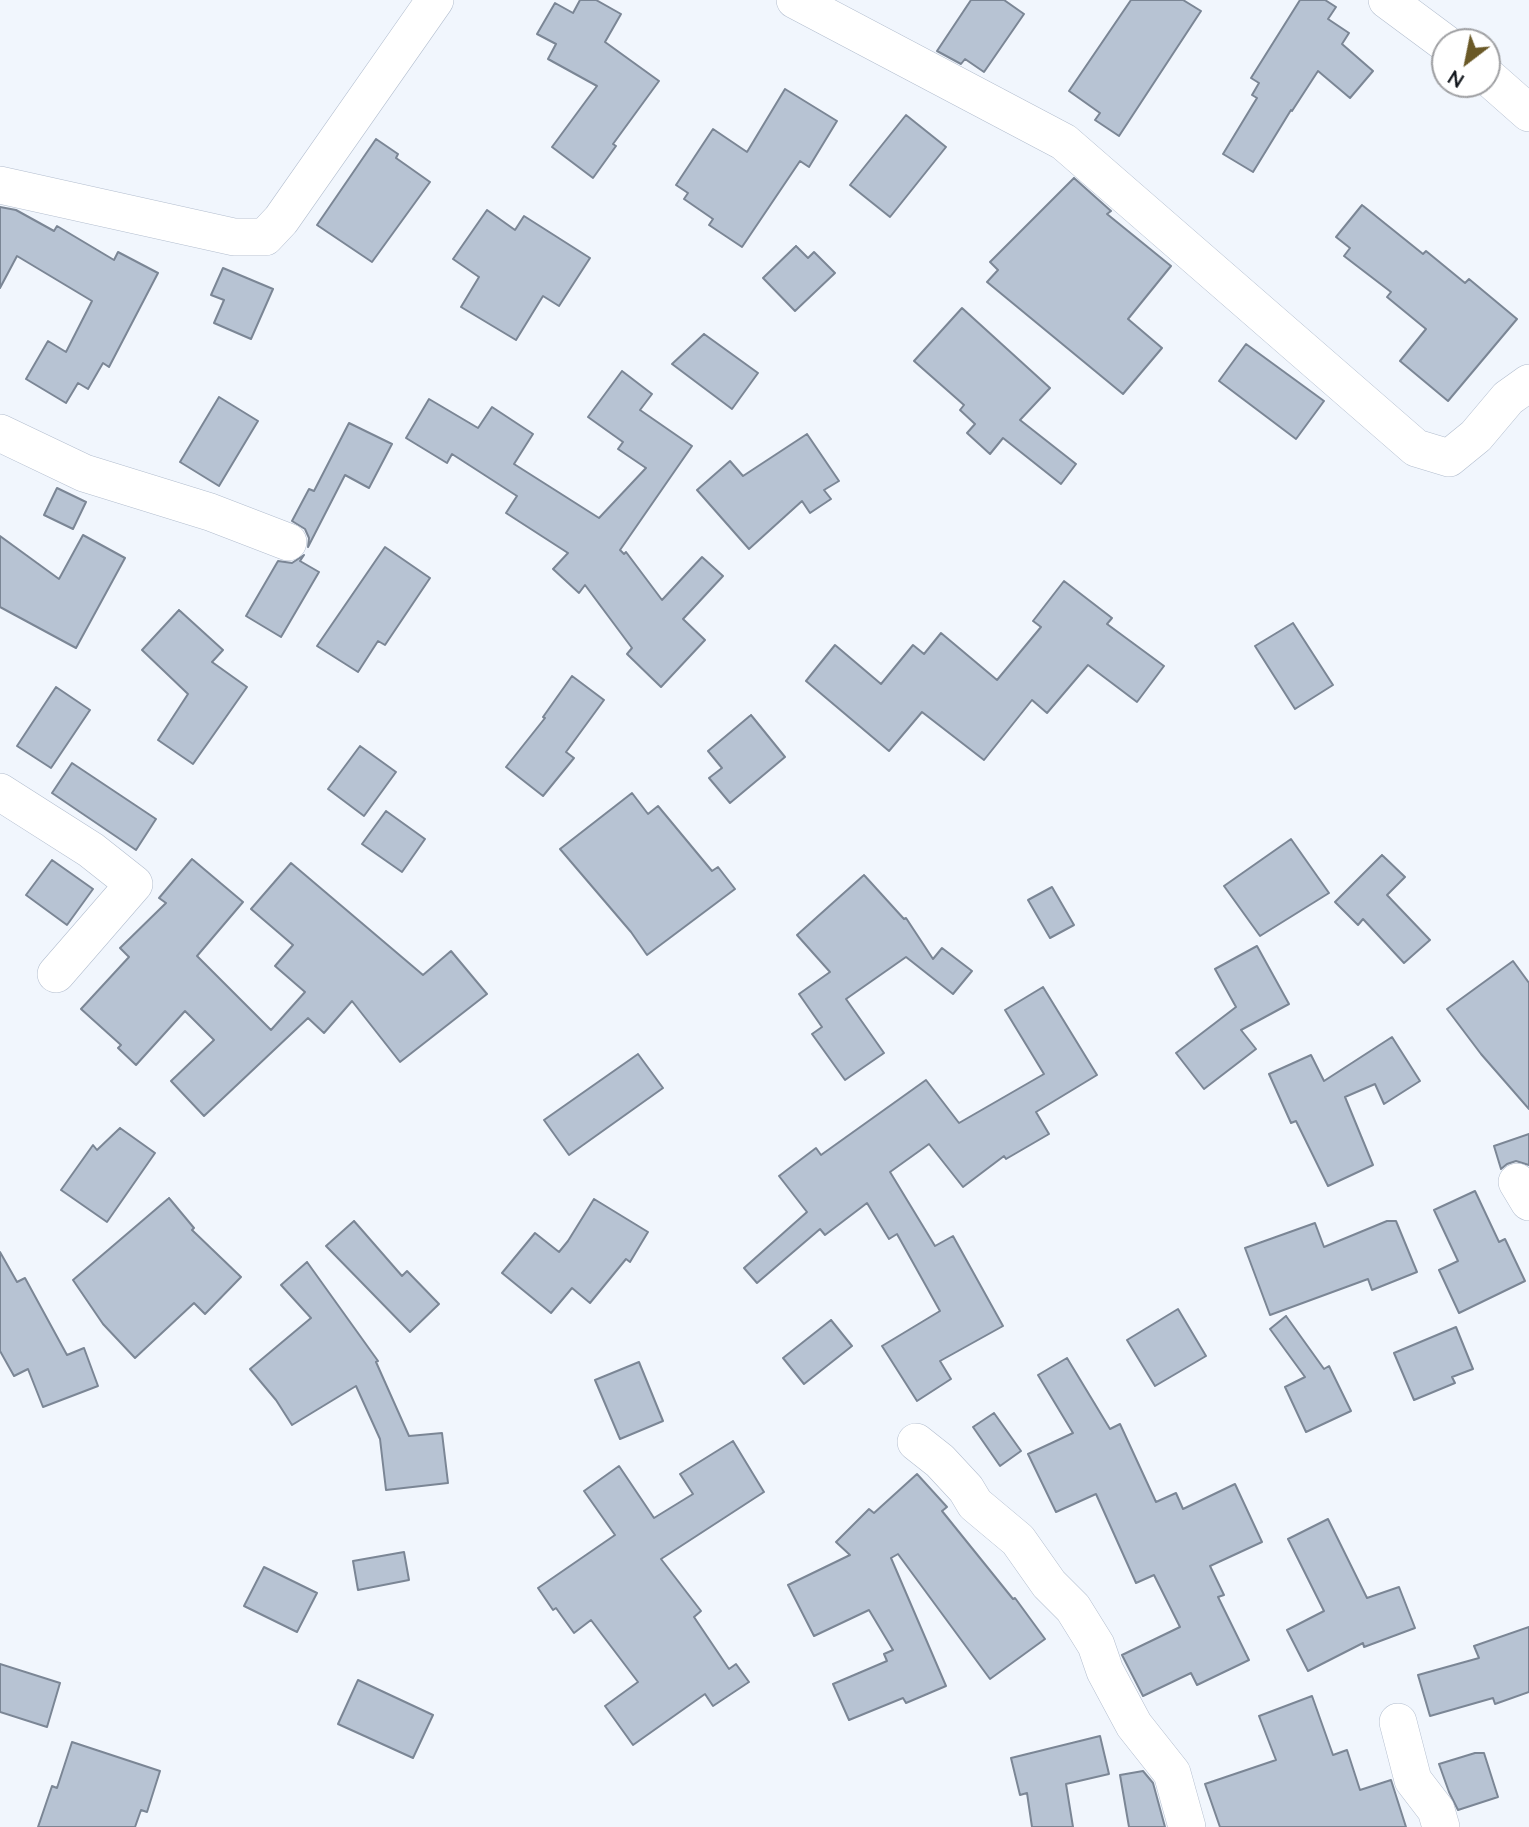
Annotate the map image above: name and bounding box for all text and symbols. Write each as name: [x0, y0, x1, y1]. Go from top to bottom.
north arrow: [1431, 28, 1501, 98]
text: N: [1443, 66, 1468, 93]

